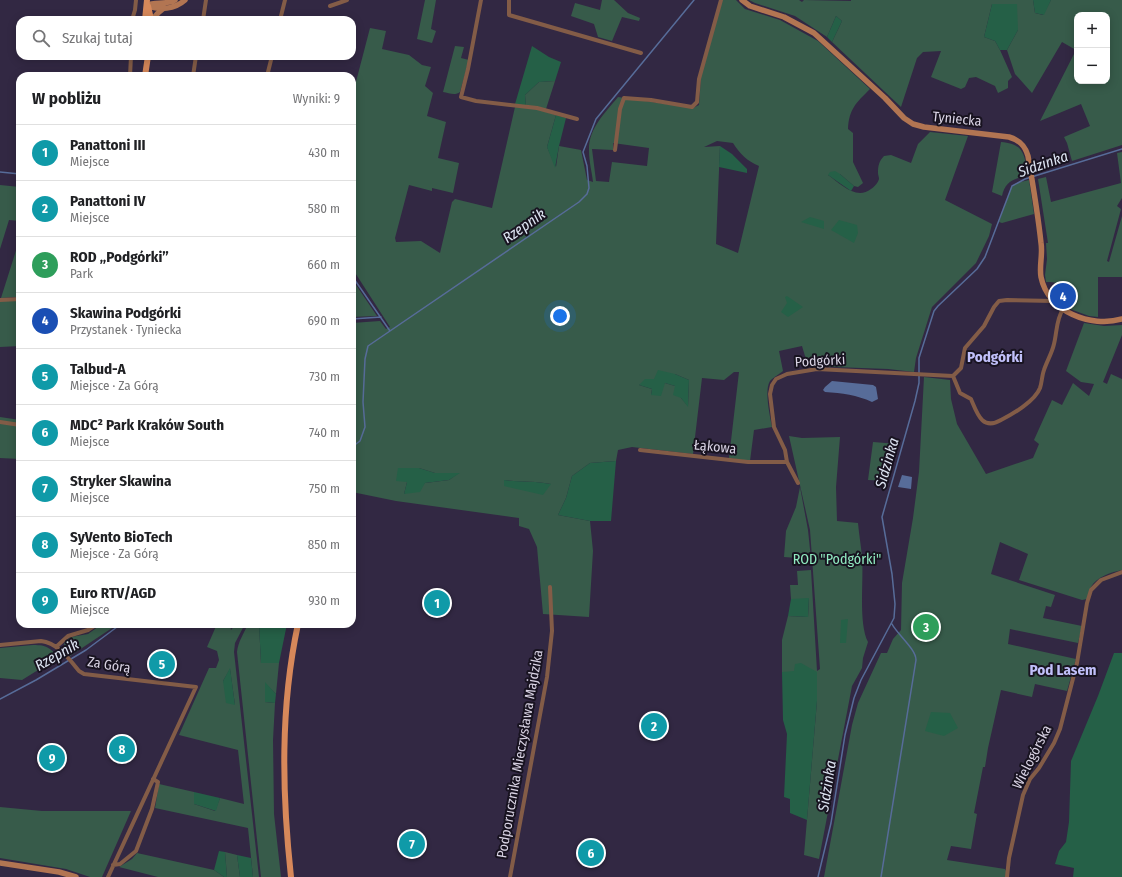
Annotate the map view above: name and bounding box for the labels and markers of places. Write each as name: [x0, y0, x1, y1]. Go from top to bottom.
pin: 4: [1050, 281, 1076, 311]
pin: 1: [424, 588, 450, 618]
pin: 3: [913, 612, 939, 642]
pin: 5: [149, 649, 175, 679]
pin: 2: [641, 711, 667, 741]
pin: 8: [109, 734, 135, 764]
pin: 9: [39, 743, 65, 773]
pin: 7: [399, 829, 425, 859]
pin: 6: [578, 838, 604, 868]

